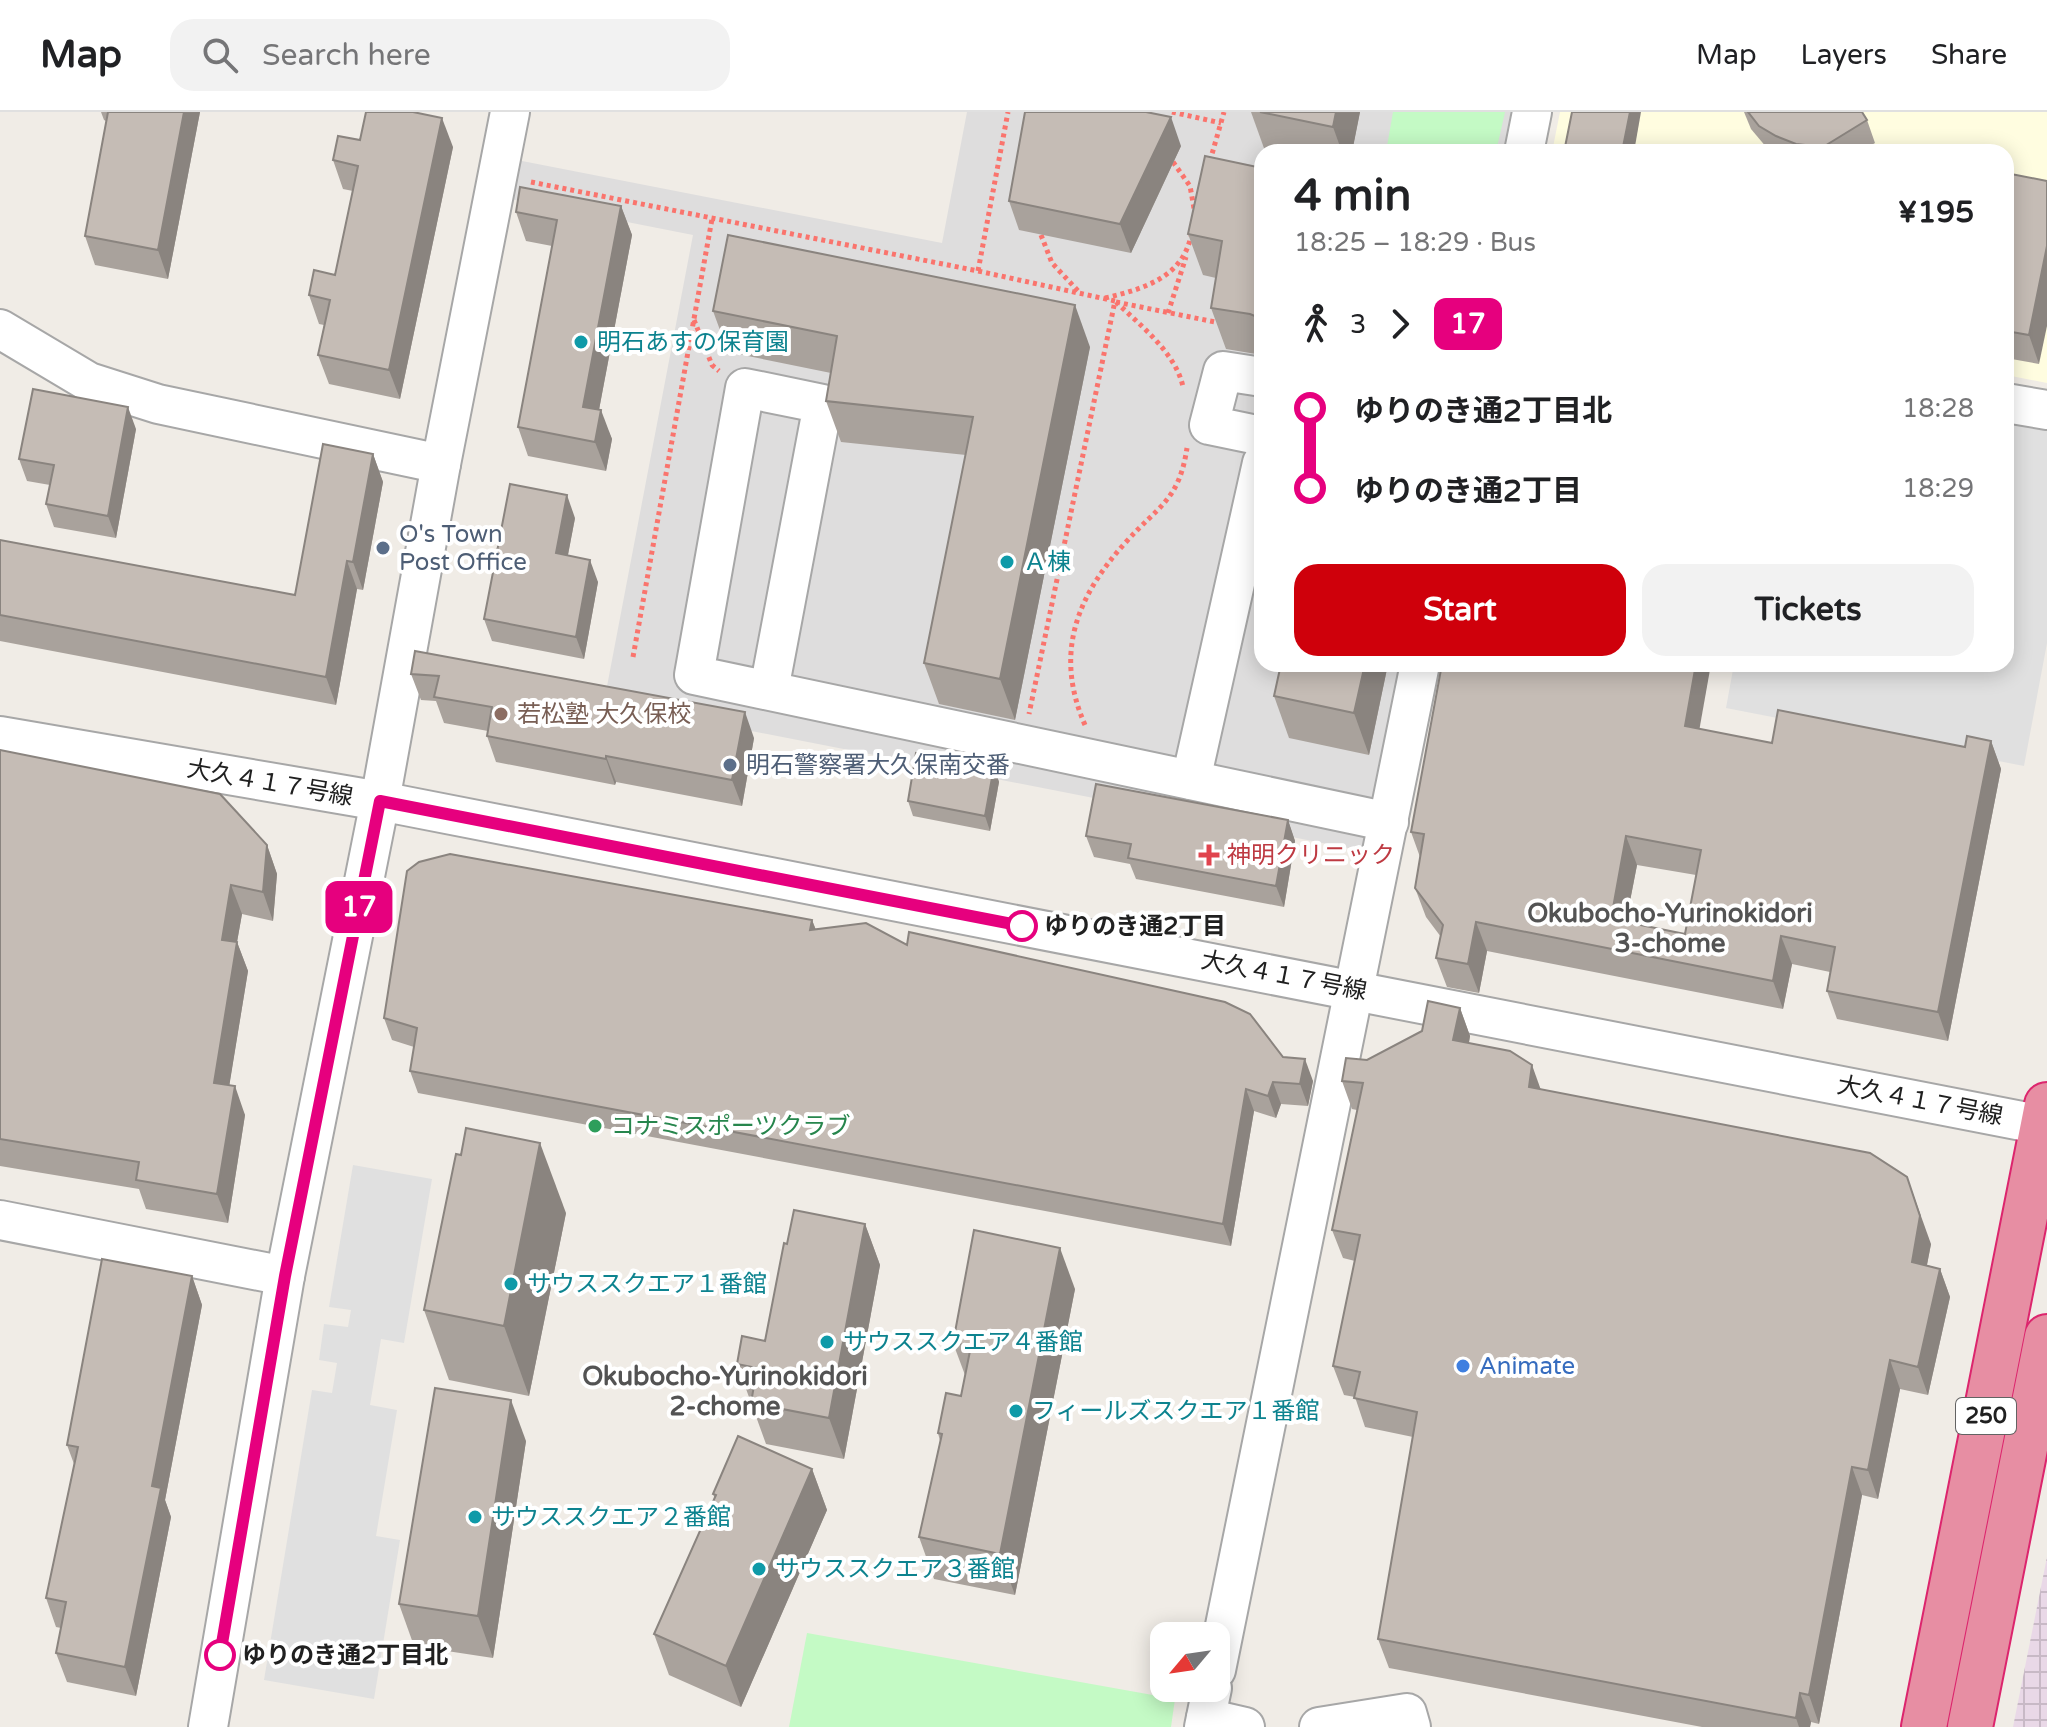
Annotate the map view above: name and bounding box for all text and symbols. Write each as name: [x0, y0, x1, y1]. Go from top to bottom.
search box: [170, 19, 730, 91]
text: Map: [40, 32, 122, 78]
icon: search: [198, 33, 242, 77]
text: Search here: [262, 37, 431, 74]
text: Map: [1696, 38, 1757, 72]
text: Layers: [1801, 38, 1887, 72]
text: Share: [1931, 38, 2007, 72]
text: 4 min: [1294, 170, 1411, 223]
text: ¥195: [1898, 194, 1974, 231]
text: 18:25 – 18:29 · Bus: [1294, 227, 1536, 258]
icon: walk: [1294, 302, 1338, 346]
icon: forward: [1378, 302, 1422, 346]
text: 17: [1450, 307, 1486, 341]
text: 3: [1350, 309, 1366, 340]
place label: 明石あすの保育園: [597, 328, 789, 357]
marker: 明石あすの保育園: [572, 333, 590, 351]
text: ゆりのき通2丁目北: [1354, 393, 1612, 430]
text: 18:28: [1902, 393, 1974, 424]
text: ゆりのき通2丁目: [1354, 473, 1582, 510]
text: 18:29: [1902, 473, 1974, 504]
place label: O's Town Post Office: [399, 520, 527, 577]
marker: O's Town Post Office: [374, 539, 392, 557]
place label: Ａ棟: [1023, 548, 1071, 577]
marker: Ａ棟: [998, 553, 1016, 571]
button: Start: [1294, 564, 1626, 656]
button: Tickets: [1642, 564, 1974, 656]
place label: 若松塾 大久保校: [517, 700, 691, 729]
marker: 若松塾 大久保校: [492, 705, 510, 723]
place label: 明石警察署大久保南交番: [746, 751, 1010, 780]
street label: 大久４１７号線: [185, 754, 355, 812]
marker: 明石警察署大久保南交番: [721, 756, 739, 774]
place label: 神明クリニック: [1227, 841, 1395, 870]
marker: 神明クリニック: [1198, 844, 1220, 866]
line badge: 17: [323, 881, 395, 933]
text: 17: [341, 890, 377, 924]
district label: Okubocho-Yurinokidori 3-chome: [1527, 898, 1813, 959]
marker: ゆりのき通2丁目: [1007, 911, 1037, 941]
place label: ゆりのき通2丁目: [1044, 912, 1226, 941]
street label: 大久４１７号線: [1199, 946, 1369, 1006]
street label: 大久４１７号線: [1835, 1071, 2005, 1131]
place label: コナミスポーツクラブ: [611, 1112, 851, 1141]
marker: コナミスポーツクラブ: [586, 1117, 604, 1135]
place label: サウススクエア１番館: [527, 1270, 767, 1299]
marker: サウススクエア１番館: [502, 1275, 520, 1293]
place label: サウススクエア４番館: [843, 1328, 1083, 1357]
marker: サウススクエア４番館: [818, 1333, 836, 1351]
place label: Animate: [1479, 1352, 1575, 1381]
marker: Animate: [1454, 1357, 1472, 1375]
district label: Okubocho-Yurinokidori 2-chome: [582, 1361, 868, 1422]
place label: フィールズスクエア１番館: [1032, 1397, 1320, 1426]
road number: 250: [1956, 1398, 2016, 1434]
marker: フィールズスクエア１番館: [1007, 1402, 1025, 1420]
place label: サウススクエア２番館: [491, 1503, 731, 1532]
marker: サウススクエア２番館: [466, 1508, 484, 1526]
place label: サウススクエア３番館: [775, 1555, 1015, 1584]
marker: サウススクエア３番館: [750, 1560, 768, 1578]
north arrow: [1150, 1622, 1230, 1702]
map controls: [1150, 1622, 1230, 1702]
marker: ゆりのき通2丁目北: [205, 1640, 235, 1670]
place label: ゆりのき通2丁目北: [242, 1641, 448, 1670]

